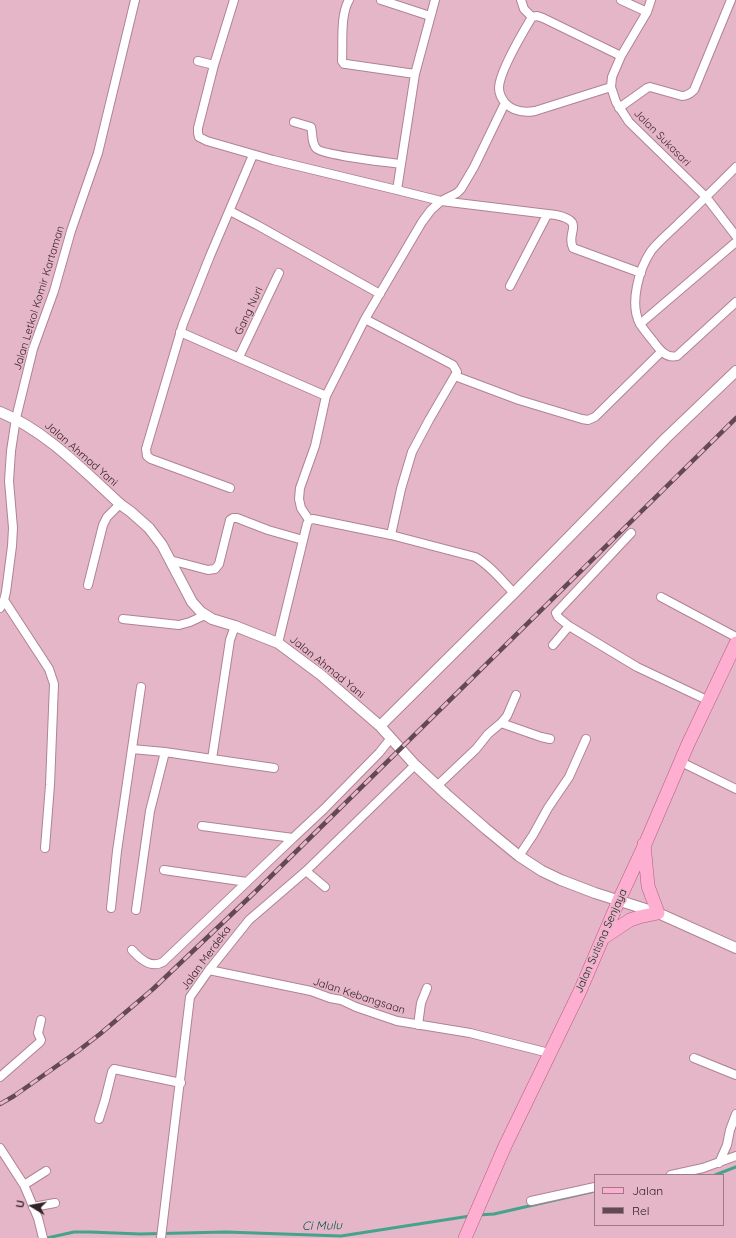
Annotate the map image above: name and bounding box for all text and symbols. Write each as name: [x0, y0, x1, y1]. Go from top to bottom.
street label: Jalan Sukasari: [631, 107, 693, 169]
street label: Jalan Letkol Komir Kartaman: [11, 224, 67, 372]
street label: Gang Nuri: [232, 285, 266, 337]
street label: Jalan Ahmad Yani: [42, 419, 120, 489]
street label: Jalan Ahmad Yani: [287, 633, 367, 701]
street label: Jalan Sutisna Senjaya: [572, 887, 630, 995]
street label: Jalan Merdeka: [178, 923, 234, 993]
street label: Jalan Kebangsaan: [311, 975, 407, 1017]
legend: [594, 1174, 724, 1226]
text: Jalan: [632, 1183, 663, 1198]
north arrow: [12, 1186, 52, 1226]
text: U: [13, 1199, 28, 1209]
text: Rel: [632, 1203, 650, 1218]
water label: Ci Mulu: [302, 1218, 342, 1234]

